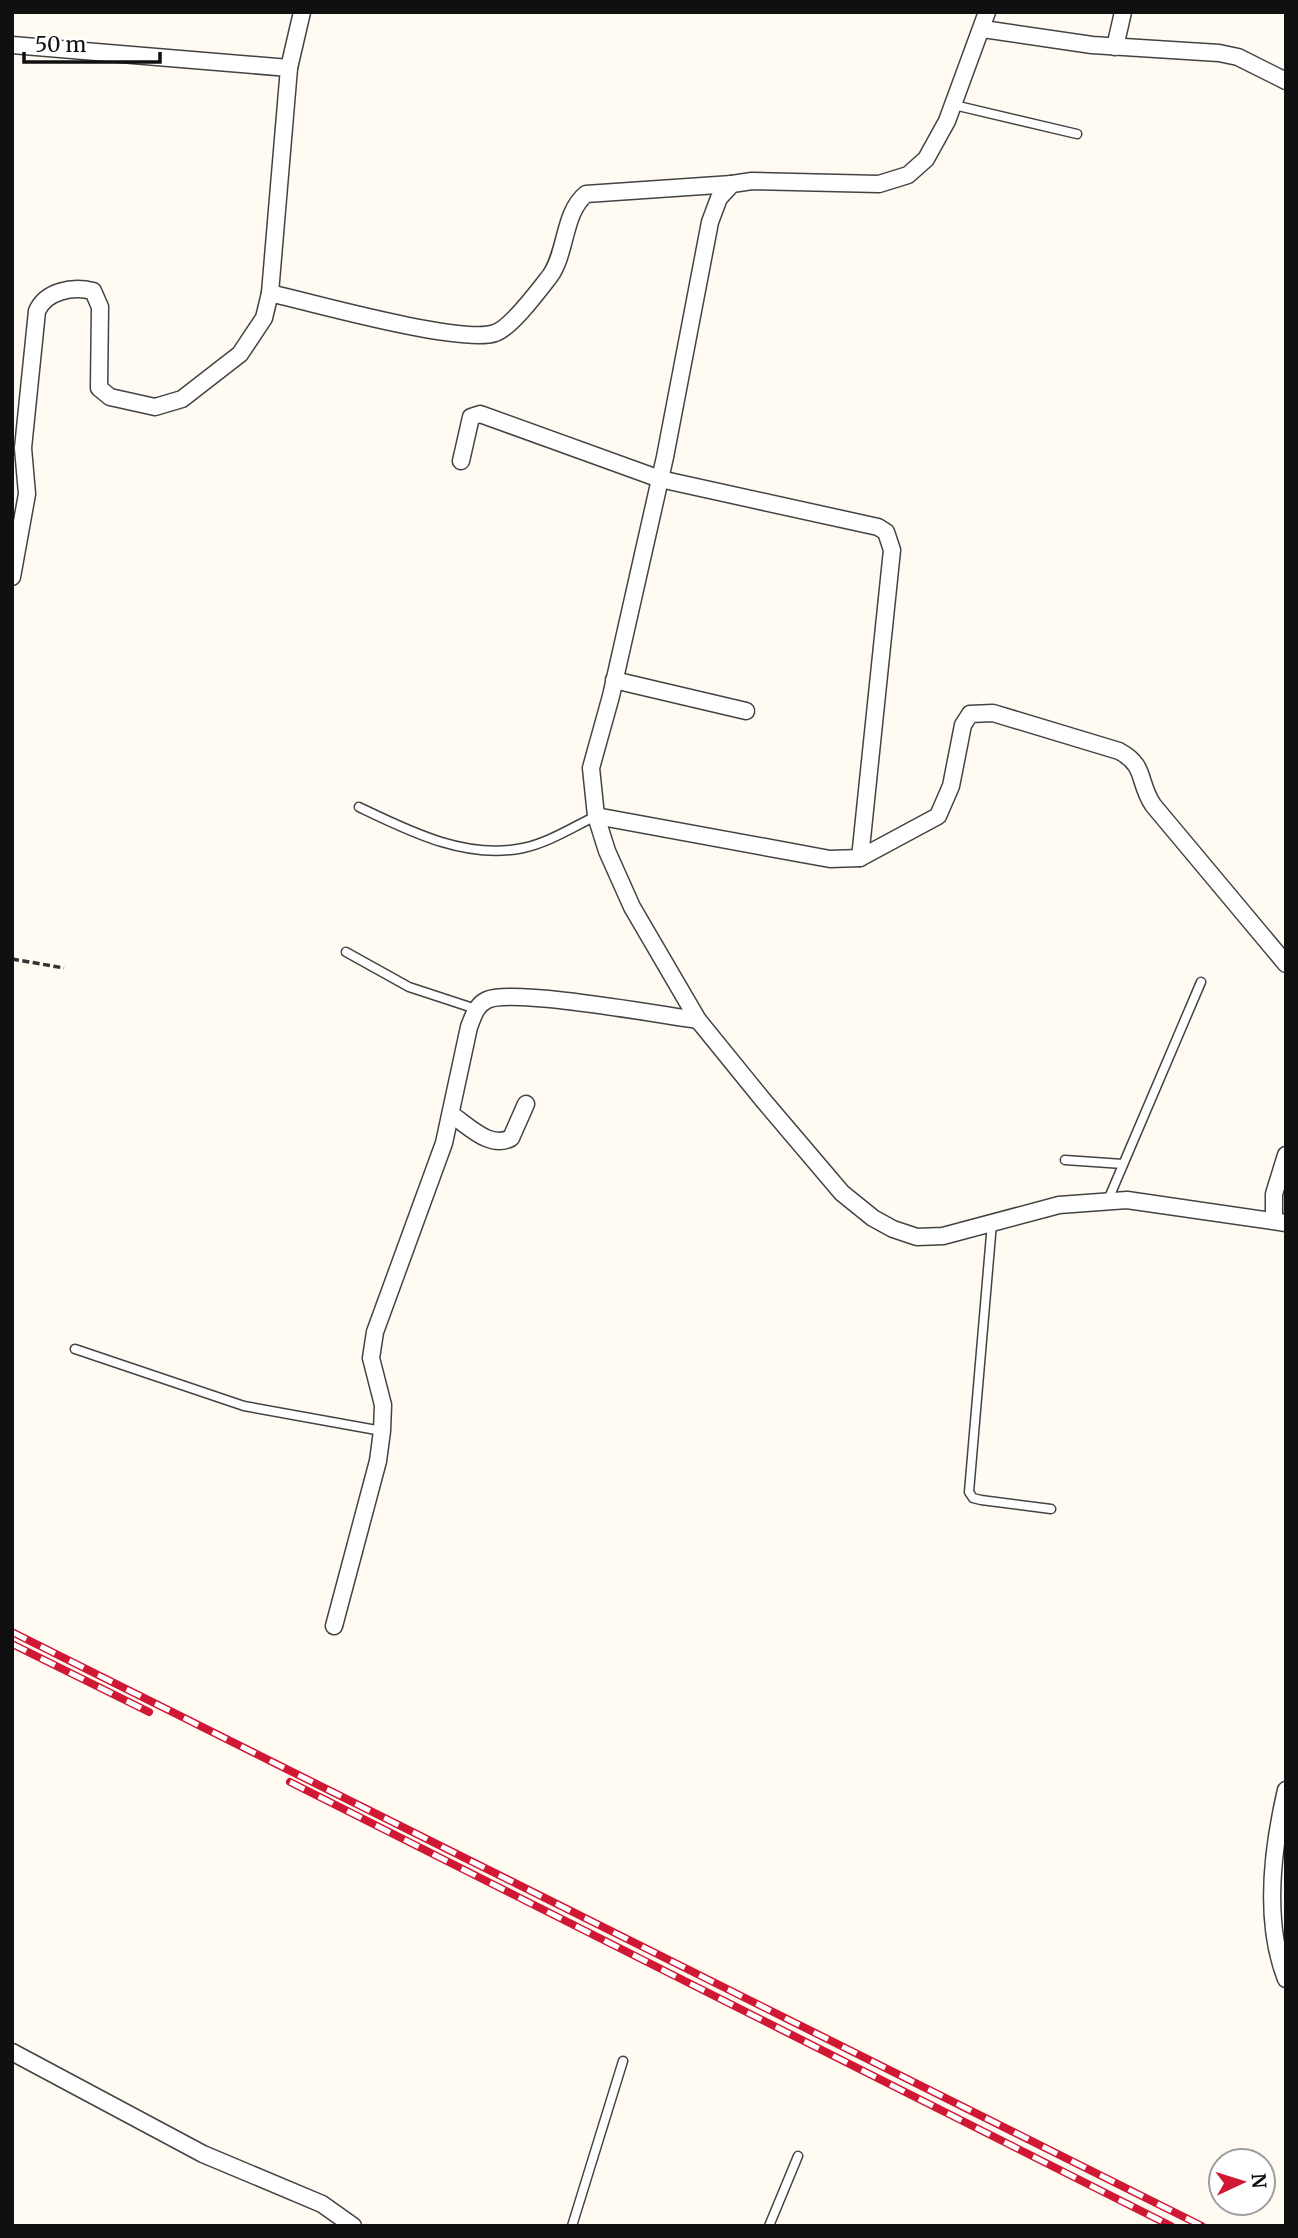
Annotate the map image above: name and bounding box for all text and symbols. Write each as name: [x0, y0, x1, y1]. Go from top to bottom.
scale bar: [24, 21, 161, 65]
text: 50 m: [35, 31, 86, 58]
north arrow: [1207, 2147, 1277, 2217]
text: N: [1246, 2172, 1271, 2189]

